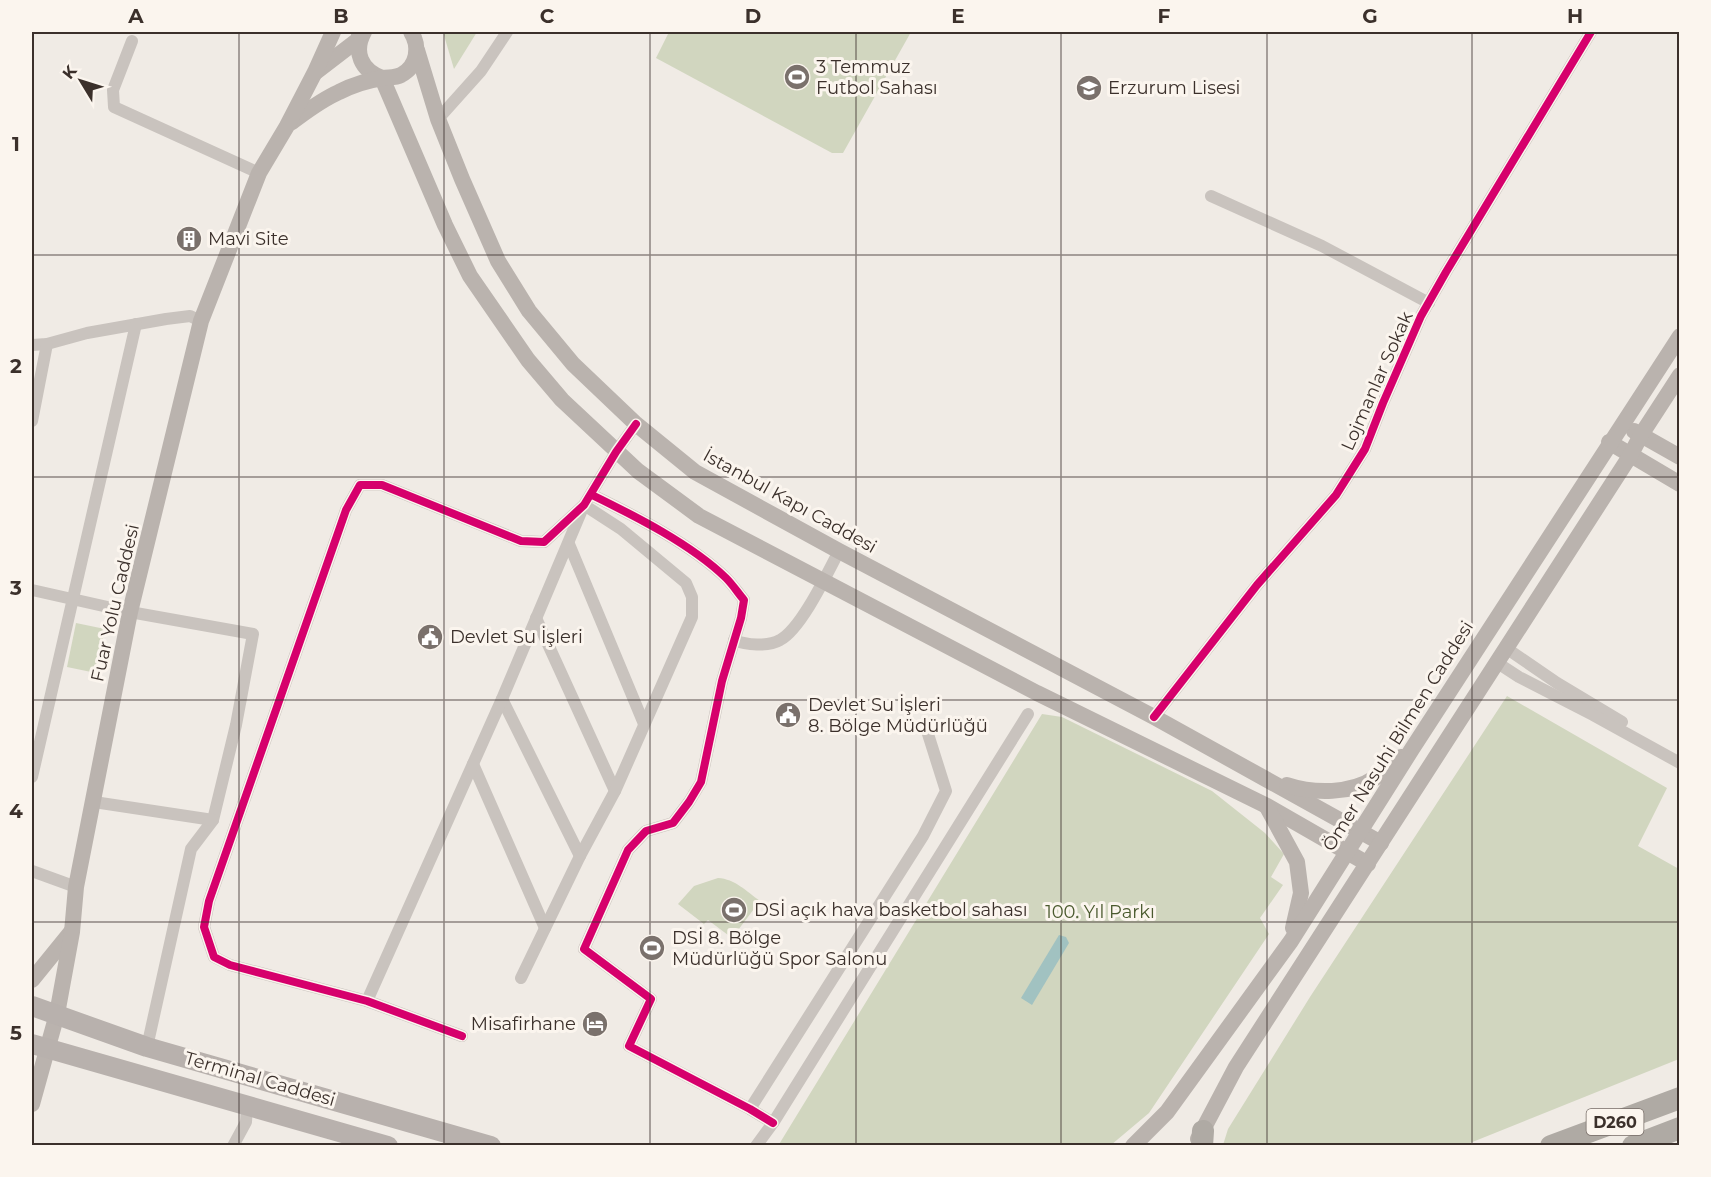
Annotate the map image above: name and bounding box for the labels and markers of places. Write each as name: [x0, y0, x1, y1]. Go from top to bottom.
place label: 3 Temmuz Futbol Sahası: [816, 56, 938, 99]
sports icon: 3 Temmuz Futbol Sahası: [782, 62, 812, 92]
school or university icon: Erzurum Lisesi: [1074, 73, 1104, 103]
place label: Erzurum Lisesi: [1108, 77, 1240, 99]
building icon: Mavi Site: [174, 224, 204, 254]
place label: Mavi Site: [208, 228, 289, 250]
public building icon: Devlet Su İşleri: [415, 622, 445, 652]
place label: Devlet Su İşleri: [450, 626, 583, 648]
place label: Devlet Su İşleri 8. Bölge Müdürlüğü: [808, 694, 988, 737]
public building icon: Devlet Su İşleri 8. Bölge Müdürlüğü: [773, 700, 803, 730]
sports icon: DSİ açık hava basketbol sahası: [719, 895, 749, 925]
place label: DSİ açık hava basketbol sahası: [754, 899, 1028, 921]
place label: DSİ 8. Bölge Müdürlüğü Spor Salonu: [672, 927, 887, 970]
sports icon: DSİ 8. Bölge Müdürlüğü Spor Salonu: [637, 933, 667, 963]
hotel icon: Misafirhane: [580, 1009, 610, 1039]
place label: Misafirhane: [471, 1013, 576, 1035]

